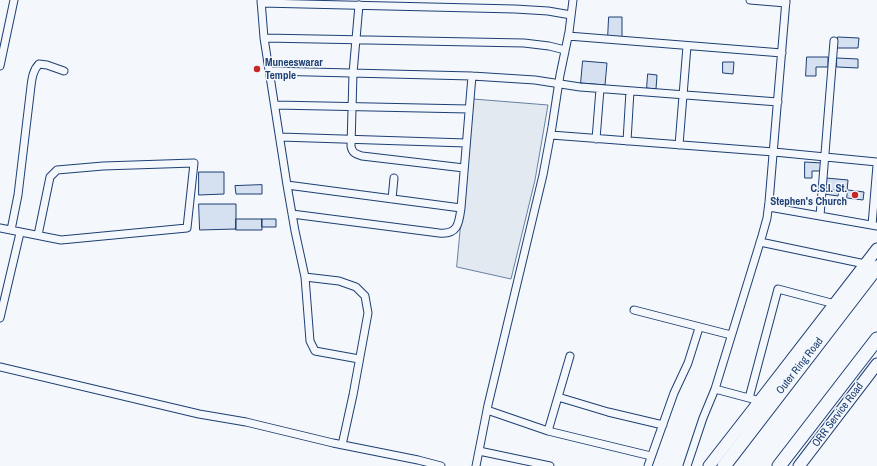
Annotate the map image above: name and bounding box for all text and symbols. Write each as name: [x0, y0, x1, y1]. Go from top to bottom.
place label: Muneeswarar Temple: [265, 56, 323, 82]
marker: Muneeswarar Temple: [252, 64, 262, 74]
place label: C.S.I. St. Stephen's Church: [770, 182, 847, 208]
marker: C.S.I. St. Stephen's Church: [850, 190, 860, 200]
street label: Outer Ring Road: [774, 335, 826, 397]
street label: ORR Service Road: [809, 380, 867, 450]

